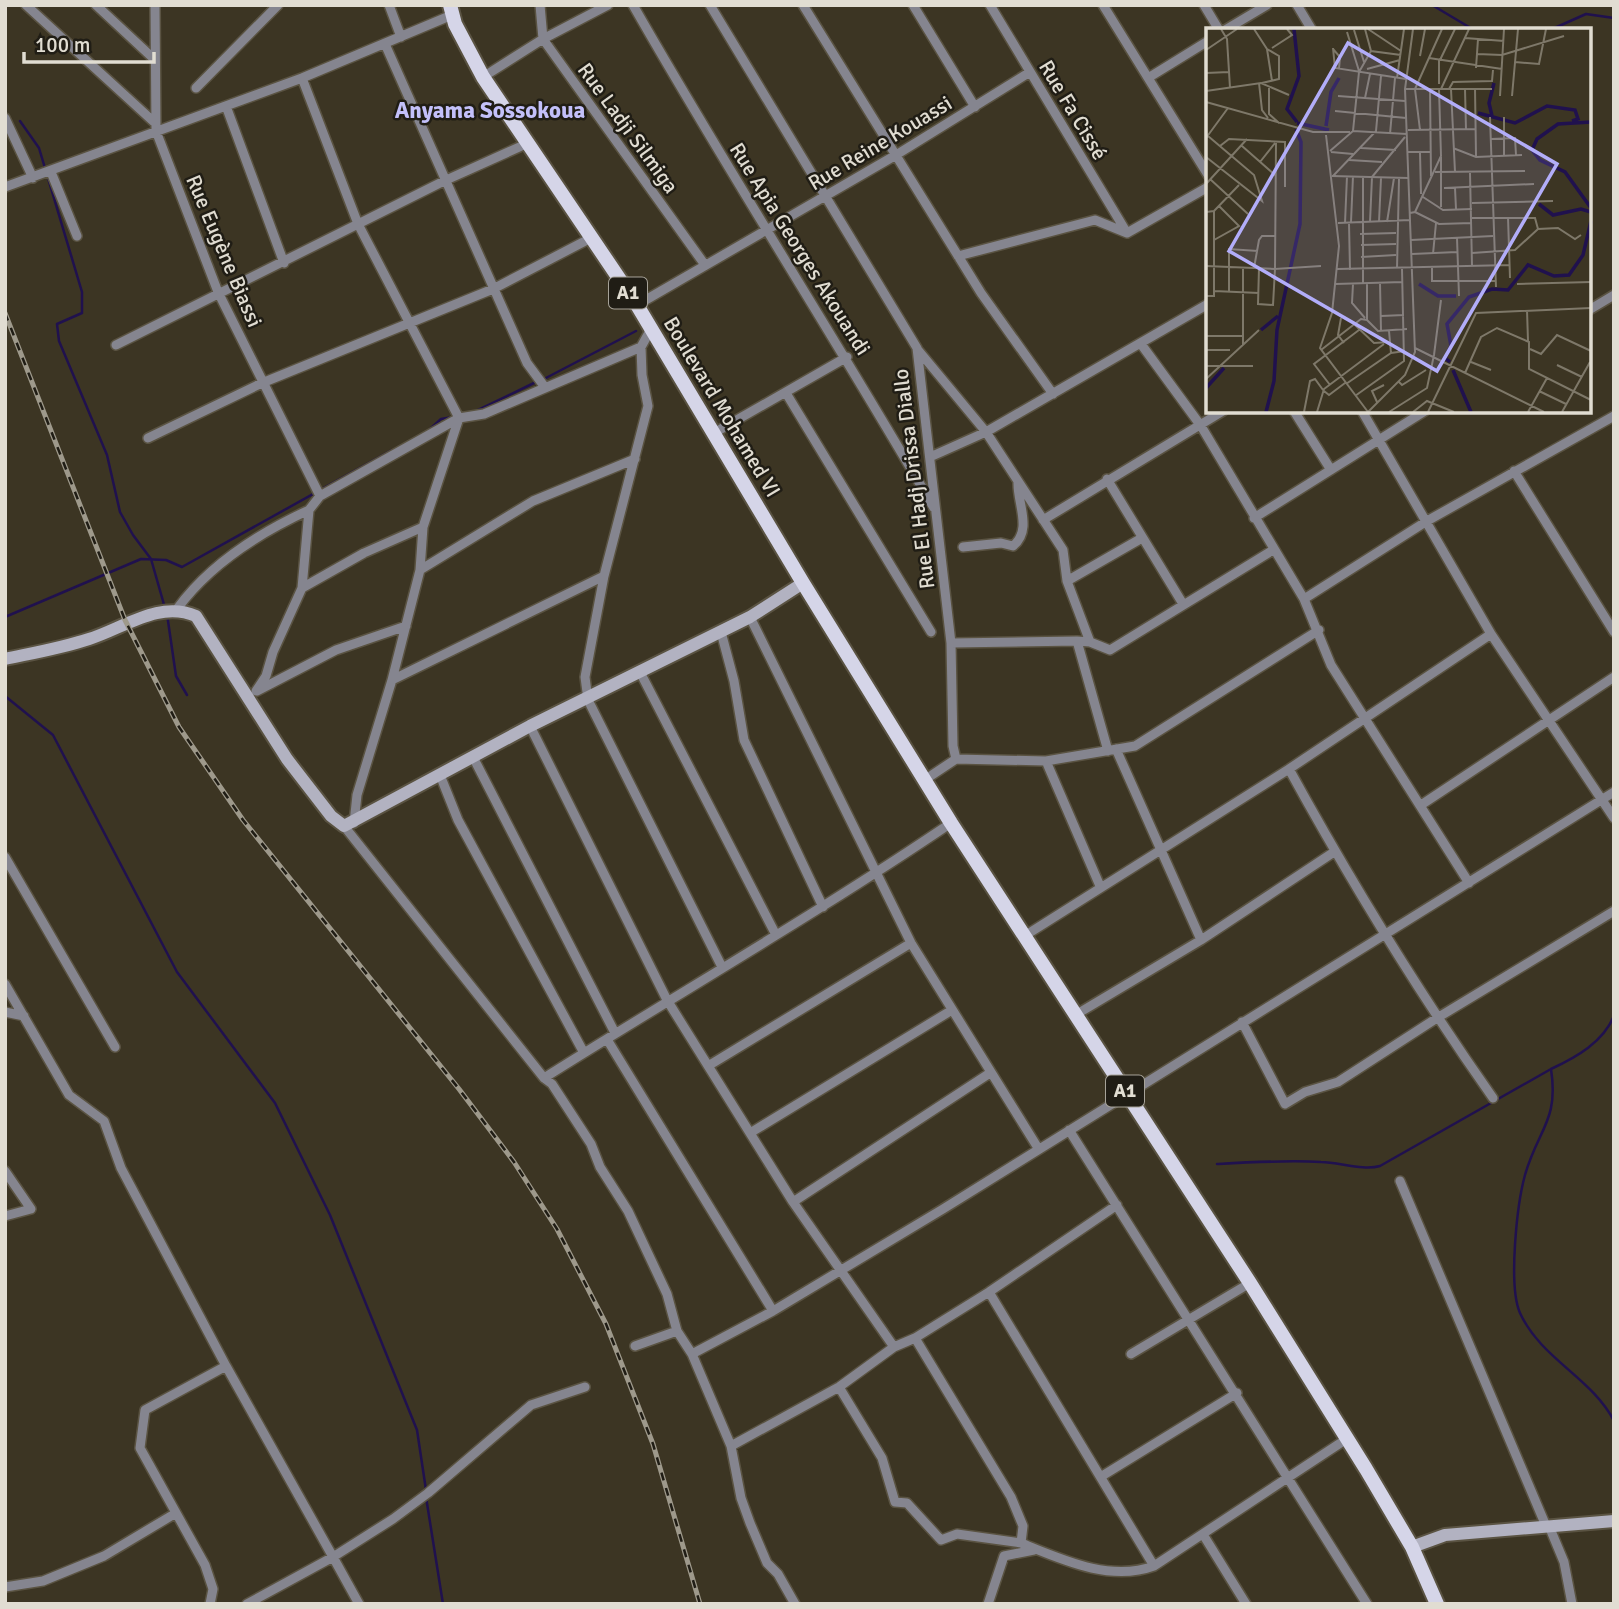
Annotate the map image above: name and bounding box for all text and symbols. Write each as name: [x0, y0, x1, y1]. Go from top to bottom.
scale bar: [24, 21, 154, 65]
inset map: [1206, 28, 1591, 413]
text: 100 m: [35, 32, 90, 58]
street label: Rue Fa Cissé: [1033, 56, 1113, 164]
street label: Rue Ladji Silmiga: [572, 58, 684, 198]
street label: Rue Reine Kouassi: [803, 90, 957, 196]
district label: Anyama Sossokoua: [395, 96, 586, 125]
street label: Rue Apia Georges Akouandi: [724, 138, 876, 360]
street label: Rue Eugène Biassi: [180, 171, 268, 331]
road number: A1: [609, 278, 647, 308]
street label: Boulevard Mohamed VI: [658, 312, 786, 502]
street label: Rue El Hadj Drissa Diallo: [888, 368, 940, 590]
road number: A1: [1106, 1076, 1144, 1106]

